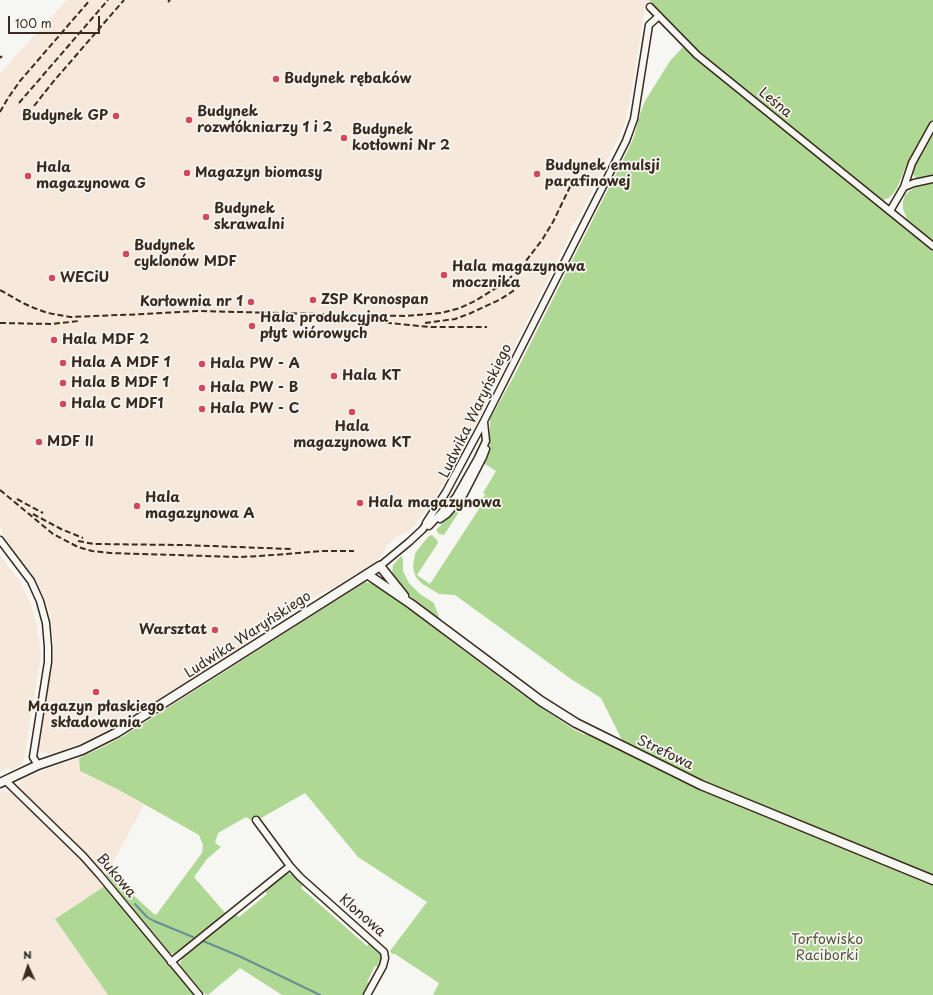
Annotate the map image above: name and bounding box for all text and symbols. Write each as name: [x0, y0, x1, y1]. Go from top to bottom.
scale bar: [10, 8, 102, 34]
text: 100 m: [15, 14, 52, 32]
place label: Budynek rębaków: [284, 71, 412, 87]
marker: Budynek rębaków: [271, 74, 281, 84]
street label: Leśna: [755, 85, 795, 121]
place label: Budynek rozwłókniarzy 1 i 2: [197, 104, 332, 136]
place label: Budynek GP: [22, 108, 108, 124]
marker: Budynek GP: [111, 111, 121, 121]
marker: Budynek rozwłókniarzy 1 i 2: [184, 115, 194, 125]
place label: Budynek kotłowni Nr 2: [352, 122, 450, 154]
marker: Budynek kotłowni Nr 2: [339, 133, 349, 143]
place label: Budynek emulsji parafinowej: [545, 158, 660, 190]
place label: Hala magazynowa G: [36, 160, 146, 192]
place label: Magazyn biomasy: [195, 165, 322, 181]
marker: Magazyn biomasy: [182, 168, 192, 178]
marker: Budynek emulsji parafinowej: [532, 169, 542, 179]
marker: Hala magazynowa G: [23, 171, 33, 181]
place label: Budynek skrawalni: [214, 201, 284, 234]
marker: Budynek skrawalni: [201, 212, 211, 222]
place label: Budynek cyklonów MDF: [134, 238, 237, 270]
marker: Budynek cyklonów MDF: [121, 249, 131, 259]
place label: Hala magazynowa mocznika: [452, 259, 585, 292]
place label: WECiU: [60, 270, 109, 286]
marker: Hala magazynowa mocznika: [439, 270, 449, 280]
marker: WECiU: [47, 273, 57, 283]
place label: ZSP Kronospan: [321, 292, 429, 308]
place label: Korłownia nr 1: [140, 294, 243, 310]
marker: ZSP Kronospan: [308, 295, 318, 305]
marker: Korłownia nr 1: [246, 297, 256, 307]
place label: Hala produkcyjna płyt wiórowych: [260, 310, 389, 342]
marker: Hala produkcyjna płyt wiórowych: [247, 321, 257, 331]
place label: Hala MDF 2: [62, 332, 149, 348]
marker: Hala MDF 2: [49, 335, 59, 345]
street label: Ludwika Waryńskiego: [436, 341, 516, 481]
place label: Hala A MDF 1: [71, 355, 170, 371]
place label: Hala PW - A: [210, 356, 300, 372]
marker: Hala A MDF 1: [58, 358, 68, 368]
marker: Hala PW - A: [197, 359, 207, 369]
place label: Hala KT: [342, 368, 401, 384]
marker: Hala KT: [329, 371, 339, 381]
place label: Hala B MDF 1: [71, 375, 169, 391]
marker: Hala B MDF 1: [58, 378, 68, 388]
place label: Hala PW - B: [210, 380, 298, 396]
marker: Hala PW - B: [197, 383, 207, 393]
place label: Hala C MDF1: [71, 396, 163, 412]
marker: Hala C MDF1: [58, 399, 68, 409]
place label: Hala PW - C: [210, 401, 299, 417]
marker: Hala PW - C: [197, 404, 207, 414]
marker: Hala magazynowa KT: [347, 407, 357, 417]
place label: Hala magazynowa KT: [293, 419, 411, 452]
place label: MDF II: [47, 434, 94, 450]
marker: MDF II: [34, 437, 44, 447]
place label: Hala magazynowa A: [145, 490, 254, 522]
place label: Hala magazynowa: [368, 495, 501, 511]
marker: Hala magazynowa: [355, 498, 365, 508]
marker: Hala magazynowa A: [132, 501, 142, 511]
street label: Ludwika Waryńskiego: [182, 588, 314, 682]
place label: Warsztat: [139, 622, 207, 638]
marker: Warsztat: [210, 625, 220, 635]
marker: Magazyn płaskiego składowania: [91, 687, 101, 697]
place label: Magazyn płaskiego składowania: [28, 699, 164, 732]
street label: Strefowa: [634, 732, 696, 774]
street label: Bukowa: [93, 851, 139, 901]
street label: Klonowa: [335, 891, 389, 941]
park label: Torfowisko Raciborki: [791, 932, 863, 964]
text: N: [23, 946, 32, 963]
north arrow: [8, 947, 48, 987]

